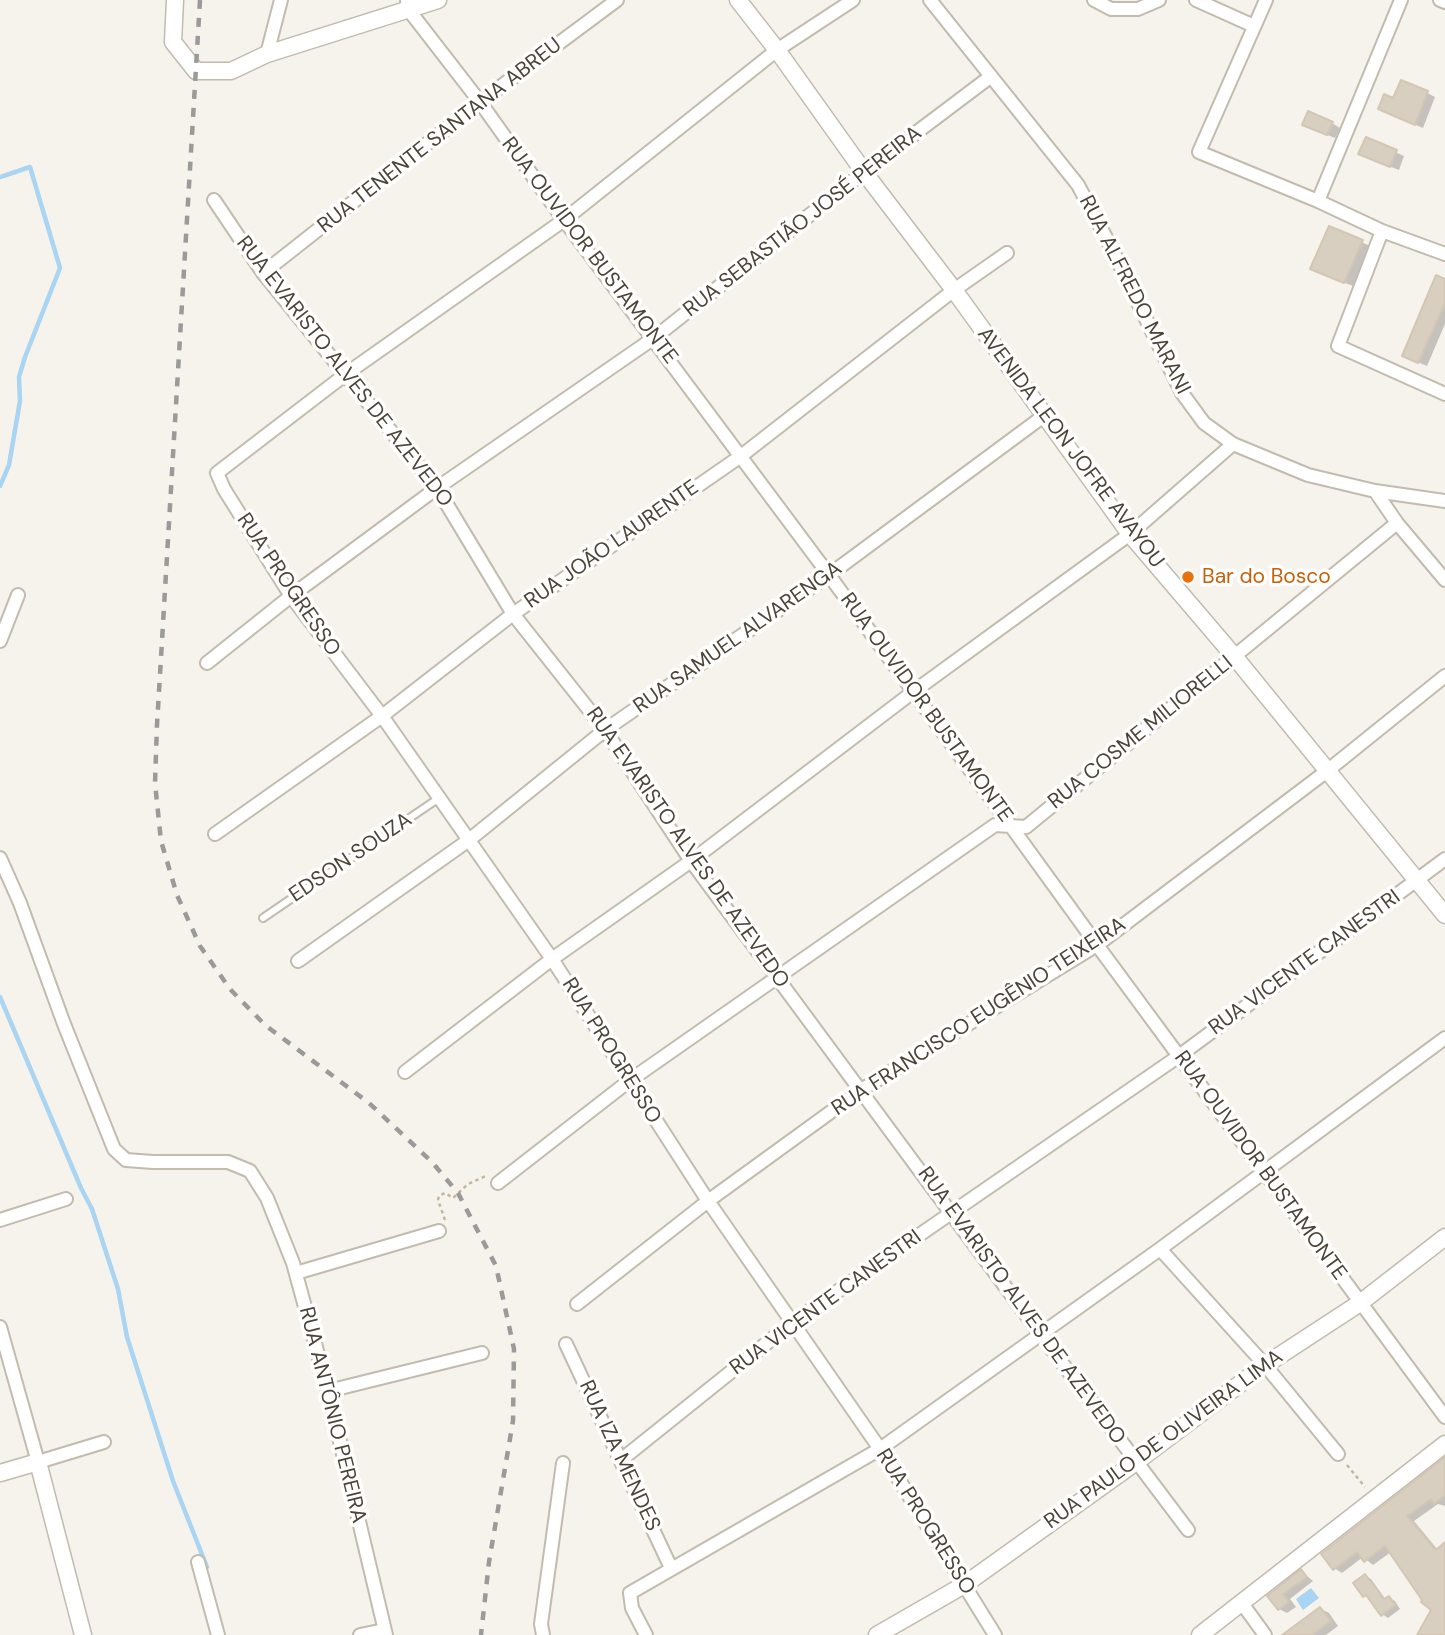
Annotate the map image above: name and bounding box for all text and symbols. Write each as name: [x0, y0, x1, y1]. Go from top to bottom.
street label: RUA TENENTE SANTANA ABREU: [313, 33, 567, 239]
street label: RUA SEBASTIÃO JOSÉ PEREIRA: [679, 121, 927, 323]
street label: RUA OUVIDOR BUSTAMONTE: [496, 133, 682, 369]
street label: RUA ALFREDO MARANI: [1073, 192, 1195, 398]
street label: RUA EVARISTO ALVES DE AZEVEDO: [230, 232, 458, 512]
street label: AVENIDA LEON JOFRE AVAYOU: [971, 323, 1169, 573]
street label: RUA JOÃO LAURENTE: [520, 475, 704, 615]
street label: RUA PROGRESSO: [231, 509, 345, 661]
street label: RUA SAMUEL ALVARENGA: [629, 556, 847, 720]
place label: Bar do Bosco: [1202, 564, 1331, 590]
marker: Bar do Bosco: [1180, 569, 1196, 585]
street label: RUA OUVIDOR BUSTAMONTE: [834, 588, 1018, 828]
street label: RUA COSME MILIORELLI: [1044, 651, 1238, 815]
street label: RUA EVARISTO ALVES DE AZEVEDO: [580, 703, 794, 993]
street label: EDSON SOUZA: [285, 808, 417, 908]
street label: RUA VICENTE CANESTRI: [1204, 885, 1406, 1041]
street label: RUA FRANCISCO EUGÊNIO TEIXEIRA: [827, 912, 1131, 1122]
street label: RUA PROGRESSO: [556, 974, 666, 1128]
street label: RUA OUVIDOR BUSTAMONTE: [1168, 1046, 1352, 1286]
street label: RUA EVARISTO ALVES DE AZEVEDO: [912, 1162, 1130, 1450]
street label: RUA VICENTE CANESTRI: [725, 1225, 927, 1381]
street label: RUA ANTÔNIO PEREIRA: [293, 1304, 371, 1526]
street label: RUA PAULO DE OLIVEIRA LIMA: [1040, 1345, 1288, 1535]
street label: RUA IZA MENDES: [573, 1377, 665, 1535]
street label: RUA PROGRESSO: [870, 1445, 980, 1599]

